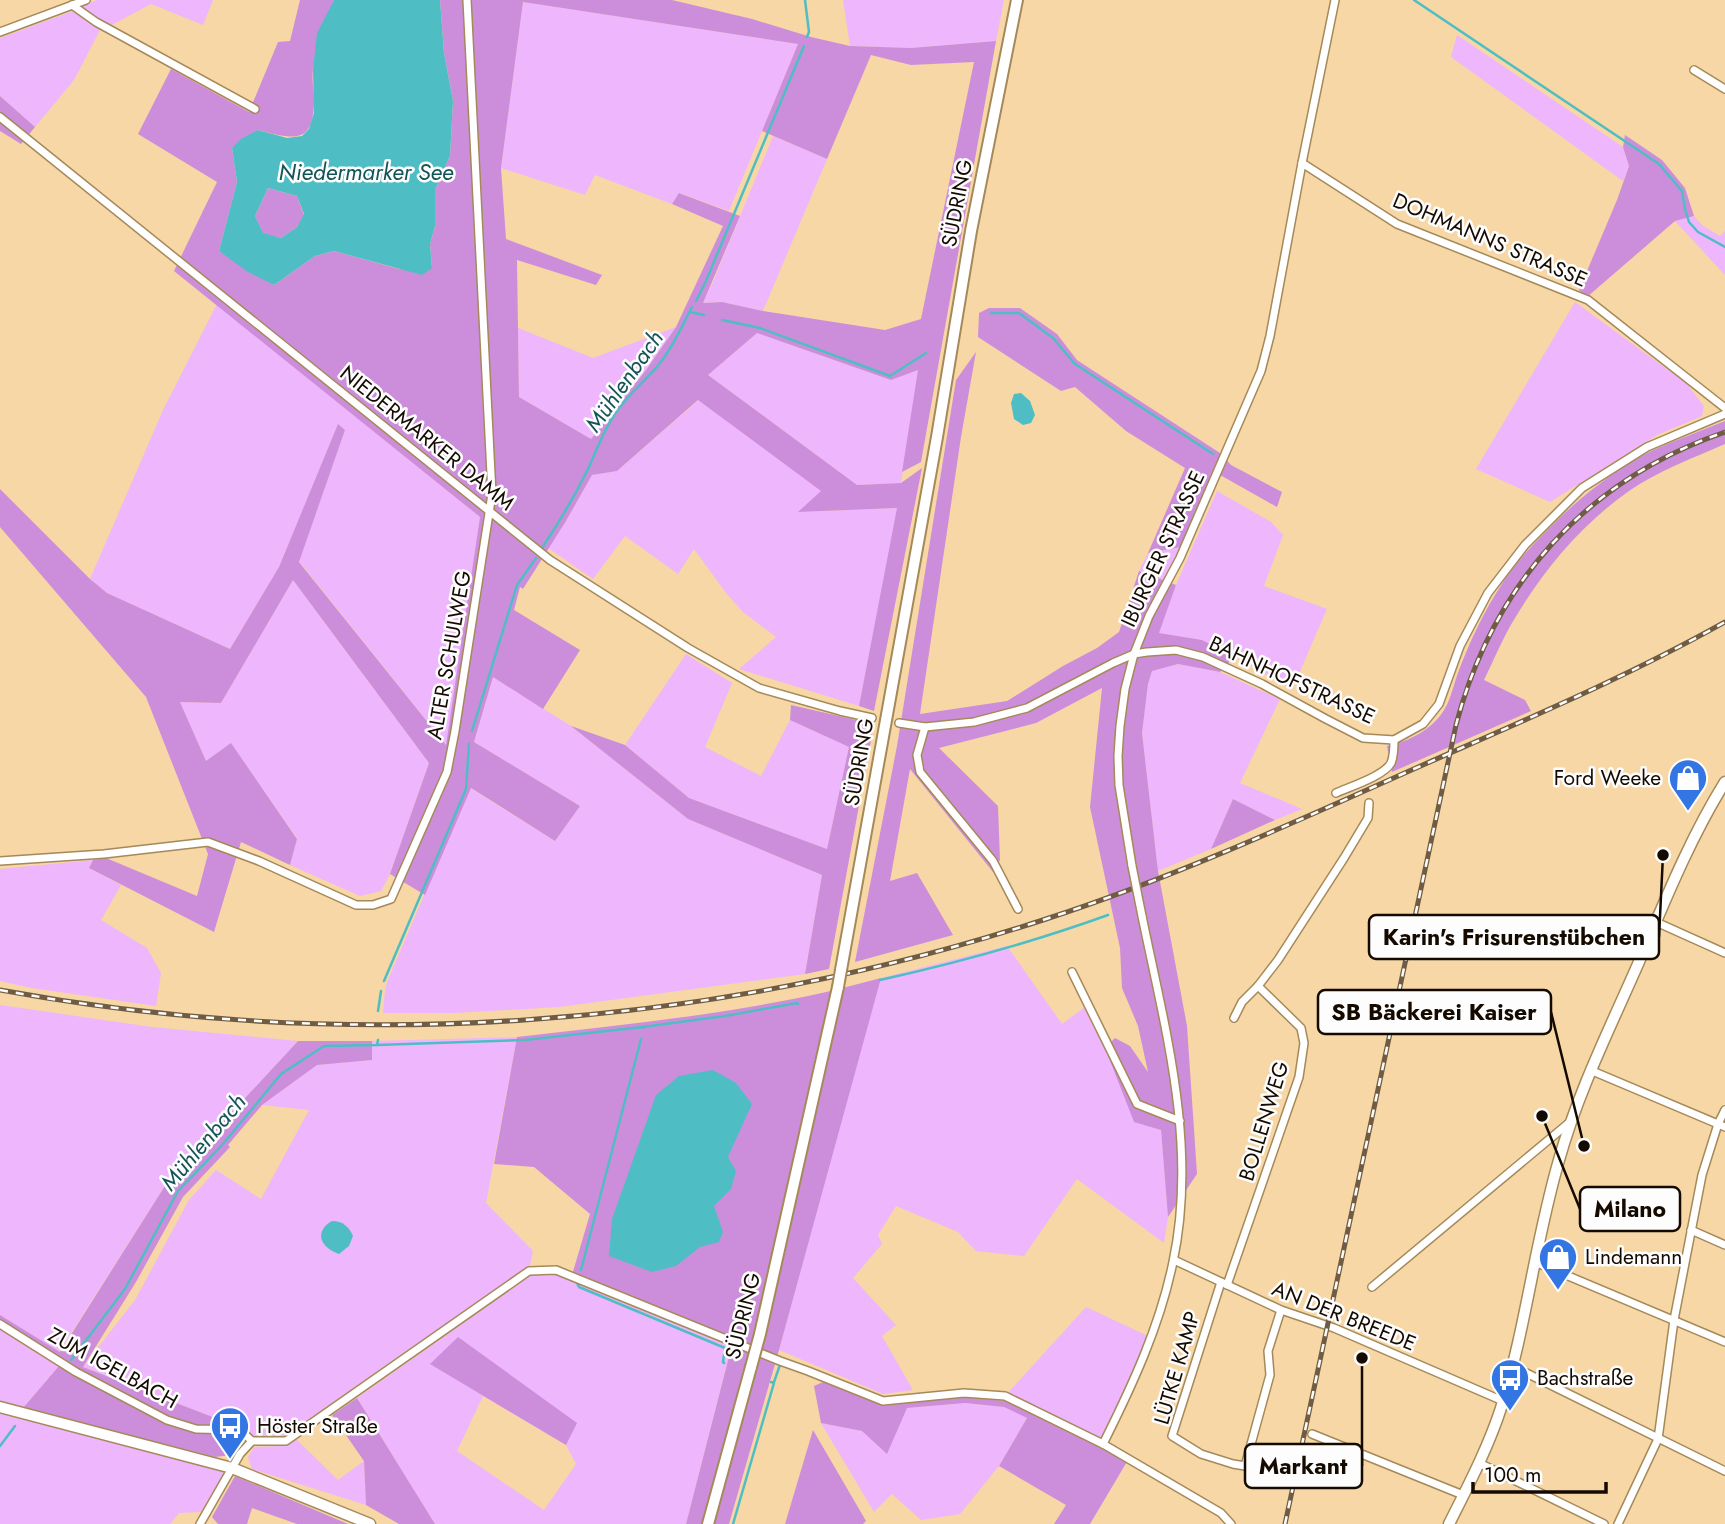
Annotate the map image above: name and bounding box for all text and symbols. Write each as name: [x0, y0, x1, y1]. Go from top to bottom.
water label: Niedermarker See: [278, 155, 454, 189]
street label: SÜDRING: [934, 157, 980, 249]
street label: DOHMANNS STRASSE: [1388, 185, 1592, 295]
water label: Mühlenbach: [576, 323, 672, 439]
street label: NIEDERMARKER DAMM: [334, 358, 520, 518]
street label: IBURGER STRASSE: [1114, 466, 1212, 632]
street label: ALTER SCHULWEG: [419, 568, 479, 742]
street label: BAHNHOFSTRASSE: [1204, 628, 1380, 732]
street label: SÜDRING: [837, 716, 881, 808]
shop icon: Ford Weeke: [1667, 757, 1709, 812]
place label: Ford Weeke: [1554, 763, 1661, 793]
callout: Karin's Frisurenstübchen: [1369, 915, 1659, 959]
text: Karin's Frisurenstübchen: [1383, 920, 1645, 954]
callout: SB Bäckerei Kaiser: [1318, 990, 1551, 1034]
text: SB Bäckerei Kaiser: [1331, 995, 1537, 1029]
street label: BOLLENWEG: [1232, 1057, 1296, 1185]
water label: Mühlenbach: [152, 1086, 254, 1198]
callout: Milano: [1580, 1187, 1680, 1231]
text: Milano: [1594, 1192, 1666, 1226]
shop icon: Lindemann: [1537, 1236, 1579, 1291]
place label: Lindemann: [1585, 1242, 1682, 1272]
street label: SÜDRING: [718, 1269, 768, 1363]
street label: AN DER BREEDE: [1268, 1273, 1420, 1359]
street label: LÜTKE KAMP: [1147, 1308, 1207, 1428]
street label: ZUM IGELBACH: [43, 1320, 183, 1416]
bus stop icon: Bachstraße: [1489, 1357, 1531, 1412]
place label: Bachstraße: [1537, 1363, 1634, 1393]
bus stop icon: Höster Straße: [209, 1405, 251, 1460]
place label: Höster Straße: [257, 1411, 378, 1441]
callout: Markant: [1245, 1444, 1362, 1488]
text: Markant: [1259, 1449, 1348, 1483]
scale bar: [1473, 1450, 1606, 1494]
text: 100 m: [1484, 1460, 1541, 1490]

